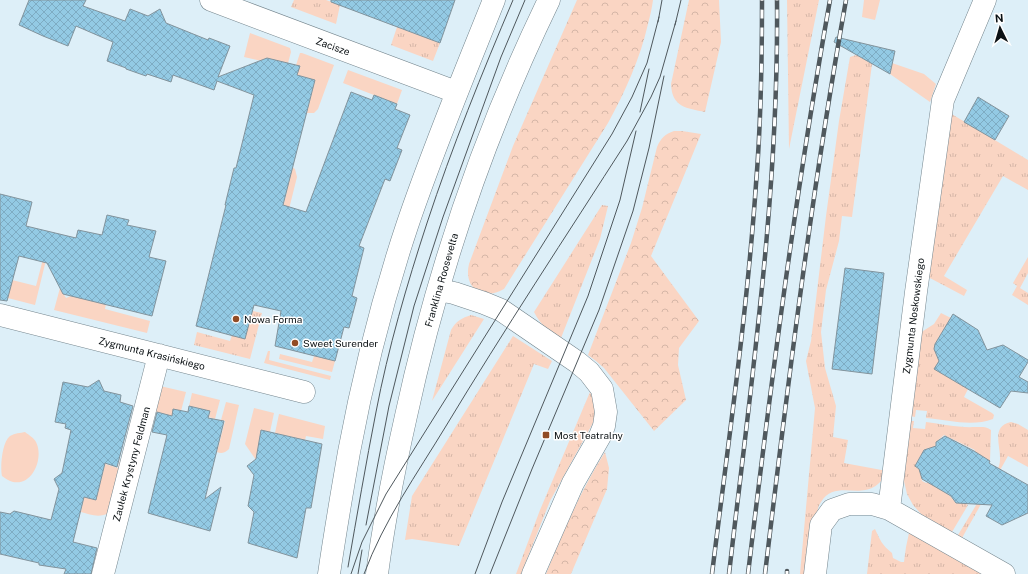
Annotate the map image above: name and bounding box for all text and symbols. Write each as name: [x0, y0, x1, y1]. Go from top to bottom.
north arrow: [980, 8, 1020, 48]
text: N: [994, 12, 1004, 24]
street label: Zacisze: [314, 34, 352, 58]
street label: Franklina Roosevelta: [422, 232, 460, 328]
street label: Zygmunta Noskowskiego: [900, 257, 926, 375]
place label: Nowa Forma: [244, 313, 302, 325]
marker: Nowa Forma: [231, 314, 241, 324]
street label: Zygmunta Krasińskiego: [97, 334, 207, 372]
place label: Sweet Surender: [303, 337, 378, 349]
marker: Sweet Surender: [290, 338, 300, 348]
street label: Zaułek Krystyny Feldman: [110, 405, 152, 523]
place label: Most Teatralny: [554, 429, 624, 441]
marker: Most Teatralny: [541, 430, 551, 440]

